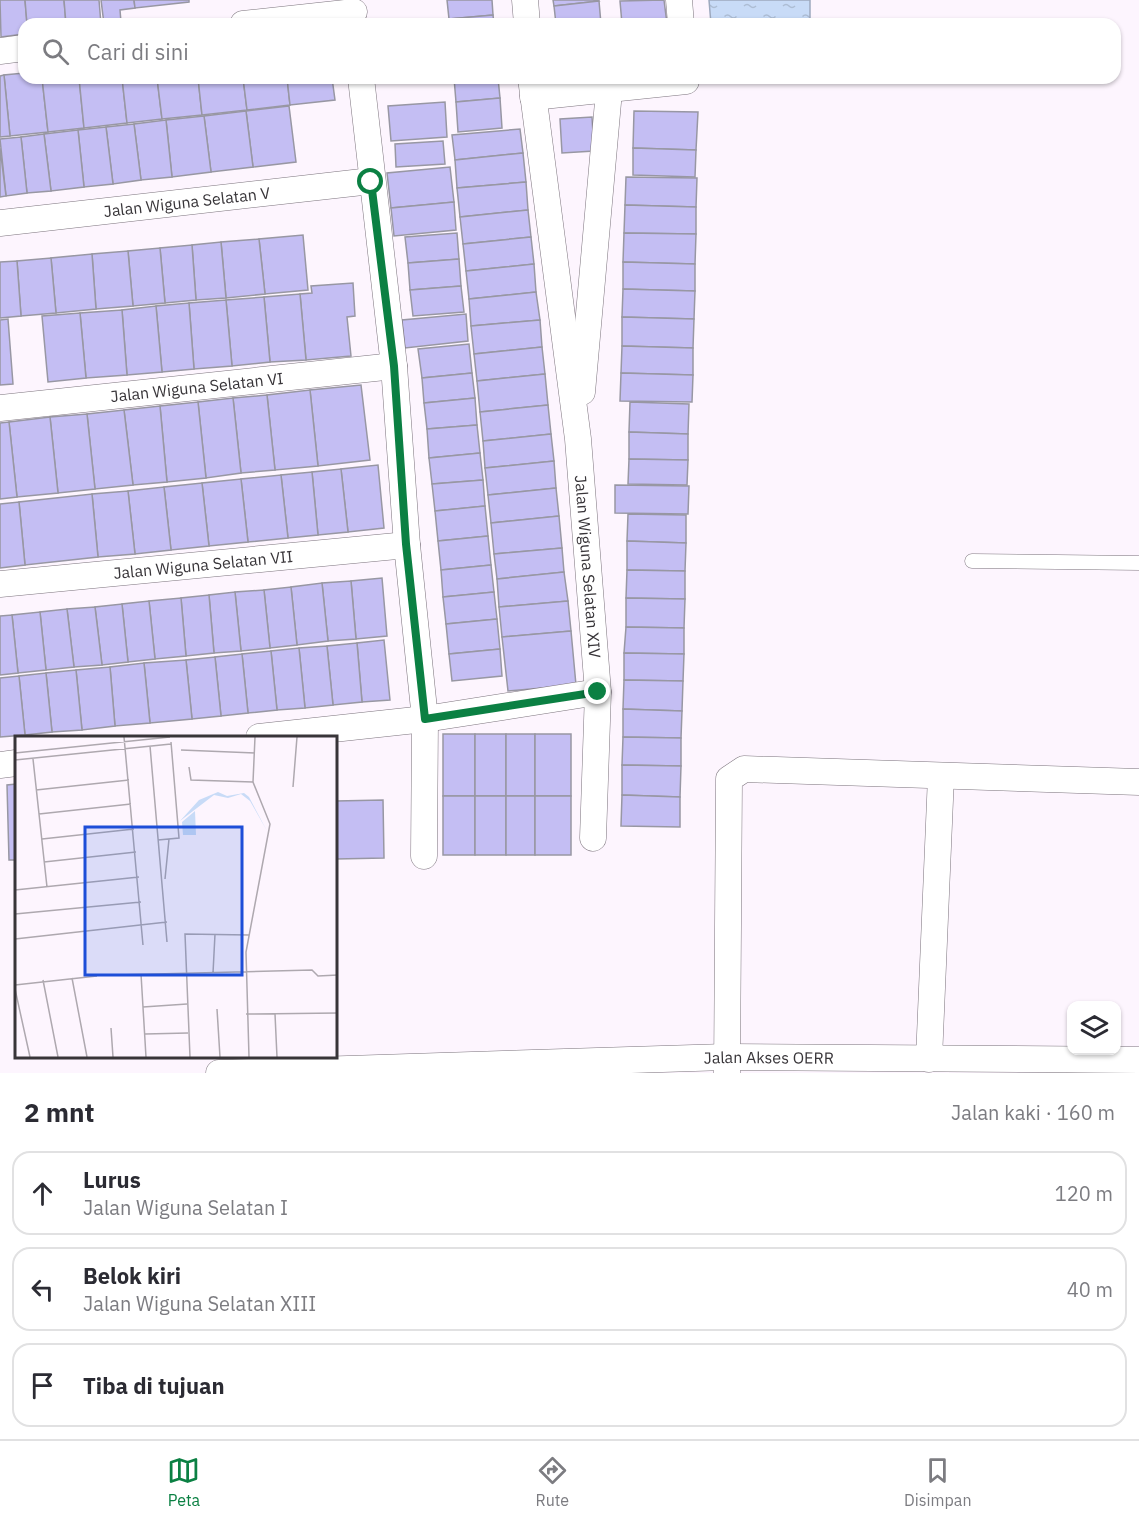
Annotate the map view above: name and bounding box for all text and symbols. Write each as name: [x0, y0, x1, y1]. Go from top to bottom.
search box: [18, 18, 1121, 84]
icon: search: [39, 35, 72, 68]
text: Cari di sini: [87, 37, 189, 66]
route start: [357, 168, 383, 194]
street label: Jalan Wiguna Selatan V: [102, 182, 271, 221]
street label: Jalan Wiguna Selatan VI: [109, 368, 284, 406]
street label: Jalan Wiguna Selatan XIV: [571, 474, 605, 659]
street label: Jalan Wiguna Selatan VII: [112, 546, 294, 583]
route end: [584, 678, 610, 704]
inset map: [15, 736, 338, 1058]
map controls: [1067, 1001, 1121, 1055]
button: layers: [1067, 1001, 1121, 1055]
street label: Jalan Akses OERR: [703, 1047, 834, 1068]
text: 2 mnt: [24, 1095, 94, 1129]
text: Jalan kaki · 160 m: [951, 1099, 1115, 1126]
text: Lurus: [83, 1165, 141, 1194]
icon: ahead: [26, 1177, 59, 1210]
text: 120 m: [1055, 1180, 1113, 1207]
text: Jalan Wiguna Selatan I: [83, 1194, 288, 1221]
text: Belok kiri: [83, 1261, 181, 1290]
icon: left: [26, 1273, 59, 1306]
text: 40 m: [1067, 1276, 1113, 1303]
text: Jalan Wiguna Selatan XIII: [83, 1290, 316, 1317]
icon: arrive: [26, 1369, 59, 1402]
text: Tiba di tujuan: [83, 1371, 225, 1400]
tab: Peta: [167, 1454, 200, 1510]
tab: Rute: [535, 1454, 569, 1510]
tab: Disimpan: [904, 1454, 972, 1510]

